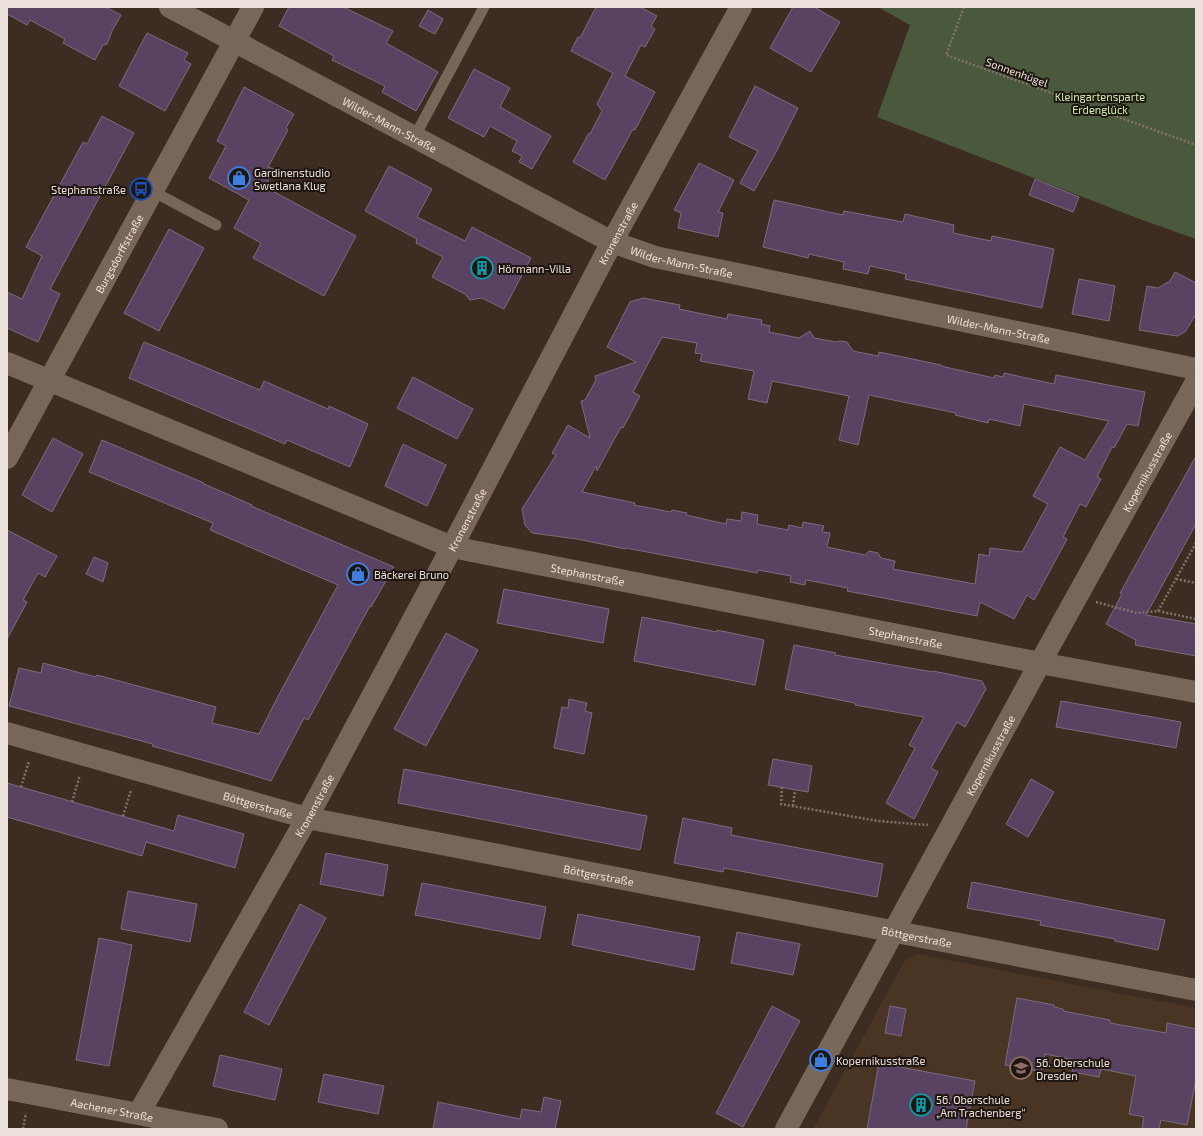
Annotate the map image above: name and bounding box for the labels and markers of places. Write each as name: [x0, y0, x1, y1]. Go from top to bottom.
shop icon: Gardinenstudio Swetlana Klug: [226, 165, 252, 191]
place label: Gardinenstudio Swetlana Klug: [254, 166, 330, 192]
bus stop icon: Stephanstraße: [128, 176, 154, 202]
place label: Stephanstraße: [51, 183, 126, 196]
building icon: Hörmann-Villa: [469, 255, 495, 281]
place label: Hörmann-Villa: [498, 262, 571, 275]
shop icon: Bäckerei Bruno: [345, 561, 371, 587]
place label: Bäckerei Bruno: [374, 568, 449, 581]
shop icon: Kopernikusstraße: [808, 1047, 834, 1073]
place label: Kopernikusstraße: [836, 1054, 926, 1067]
school or university icon: 56. Oberschule Dresden: [1008, 1055, 1034, 1081]
place label: 56. Oberschule Dresden: [1036, 1056, 1110, 1082]
building icon: 56. Oberschule „Am Trachenberg“: [908, 1092, 934, 1118]
place label: 56. Oberschule „Am Trachenberg“: [936, 1093, 1026, 1119]

